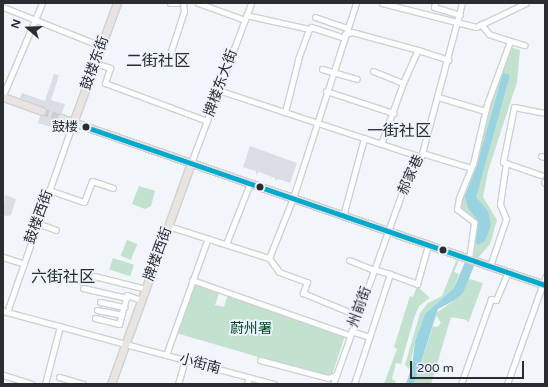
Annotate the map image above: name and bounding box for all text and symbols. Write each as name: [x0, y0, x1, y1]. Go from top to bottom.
north arrow: [8, 8, 48, 48]
text: N: [9, 18, 24, 30]
street label: 鼓楼东街: [78, 34, 112, 92]
street label: 牌楼东大街: [201, 47, 241, 119]
district label: 二街社区: [126, 51, 190, 71]
place label: 鼓楼: [52, 119, 78, 135]
district label: 一街社区: [367, 121, 431, 141]
marker: 鼓楼: [81, 122, 91, 132]
street label: 郝家巷: [395, 152, 427, 198]
unlabelled marker: [255, 182, 265, 192]
street label: 鼓楼西街: [22, 188, 56, 246]
street label: 牌楼西街: [141, 225, 175, 283]
unlabelled marker: [438, 245, 448, 255]
district label: 六街社区: [31, 267, 95, 287]
street label: 州前街: [345, 284, 375, 330]
park label: 蔚州署: [230, 321, 272, 337]
street label: 小街南: [178, 350, 222, 378]
scale bar: [412, 353, 526, 379]
text: 200 m: [417, 361, 454, 375]

